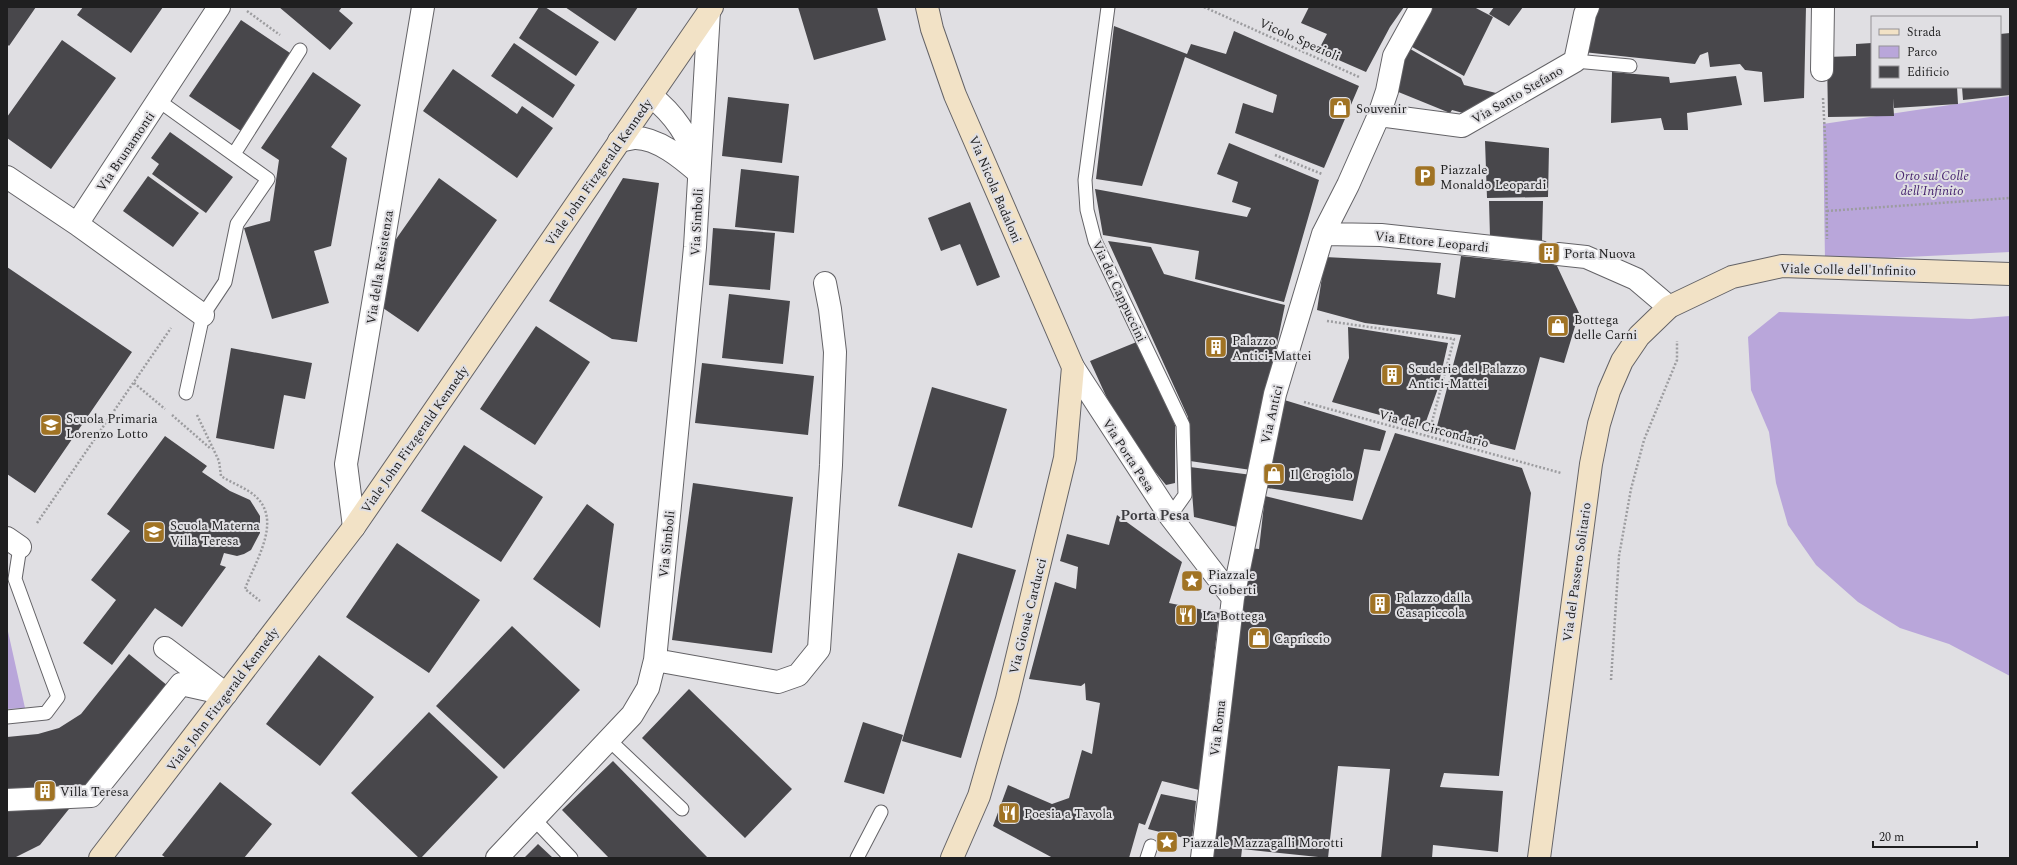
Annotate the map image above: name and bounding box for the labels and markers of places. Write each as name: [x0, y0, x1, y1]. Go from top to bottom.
shop icon: Souvenir: [1327, 95, 1353, 121]
place label: Souvenir: [1356, 99, 1407, 119]
place label: Piazzale Monaldo Leopardi: [1440, 160, 1546, 195]
parking icon: Piazzale Monaldo Leopardi: [1412, 163, 1438, 189]
building icon: Porta Nuova: [1536, 240, 1562, 266]
place label: Porta Nuova: [1564, 244, 1636, 264]
place label: Bottega delle Carni: [1574, 310, 1637, 345]
shop icon: Bottega delle Carni: [1545, 313, 1571, 339]
place label: Palazzo Antici-Mattei: [1232, 331, 1312, 366]
building icon: Palazzo Antici-Mattei: [1203, 334, 1229, 360]
place label: Scuderie del Palazzo Antici-Mattei: [1408, 359, 1525, 394]
building icon: Scuderie del Palazzo Antici-Mattei: [1379, 362, 1405, 388]
place label: Scuola Primaria Lorenzo Lotto: [66, 409, 158, 444]
school or university icon: Scuola Primaria Lorenzo Lotto: [38, 412, 64, 438]
shop icon: Il Crogiolo: [1261, 461, 1287, 487]
place label: Il Crogiolo: [1290, 465, 1353, 485]
place label: Scuola Materna Villa Teresa: [170, 516, 261, 551]
school or university icon: Scuola Materna Villa Teresa: [141, 519, 167, 545]
place label: Piazzale Gioberti: [1208, 565, 1256, 600]
place icon: Piazzale Gioberti: [1179, 568, 1205, 594]
place label: Palazzo dalla Casapiccola: [1396, 588, 1471, 623]
building icon: Palazzo dalla Casapiccola: [1367, 591, 1393, 617]
restaurant icon: La Bottega: [1173, 602, 1199, 628]
place label: La Bottega: [1202, 606, 1265, 626]
shop icon: Capriccio: [1246, 625, 1272, 651]
place label: Capriccio: [1274, 629, 1330, 649]
building icon: Villa Teresa: [32, 778, 58, 804]
place label: Villa Teresa: [60, 782, 129, 802]
restaurant icon: Poesia a Tavola: [996, 800, 1022, 826]
place label: Poesia a Tavola: [1024, 804, 1113, 824]
place icon: Piazzale Mazzagalli Morotti: [1154, 829, 1180, 855]
place label: Piazzale Mazzagalli Morotti: [1182, 833, 1343, 853]

